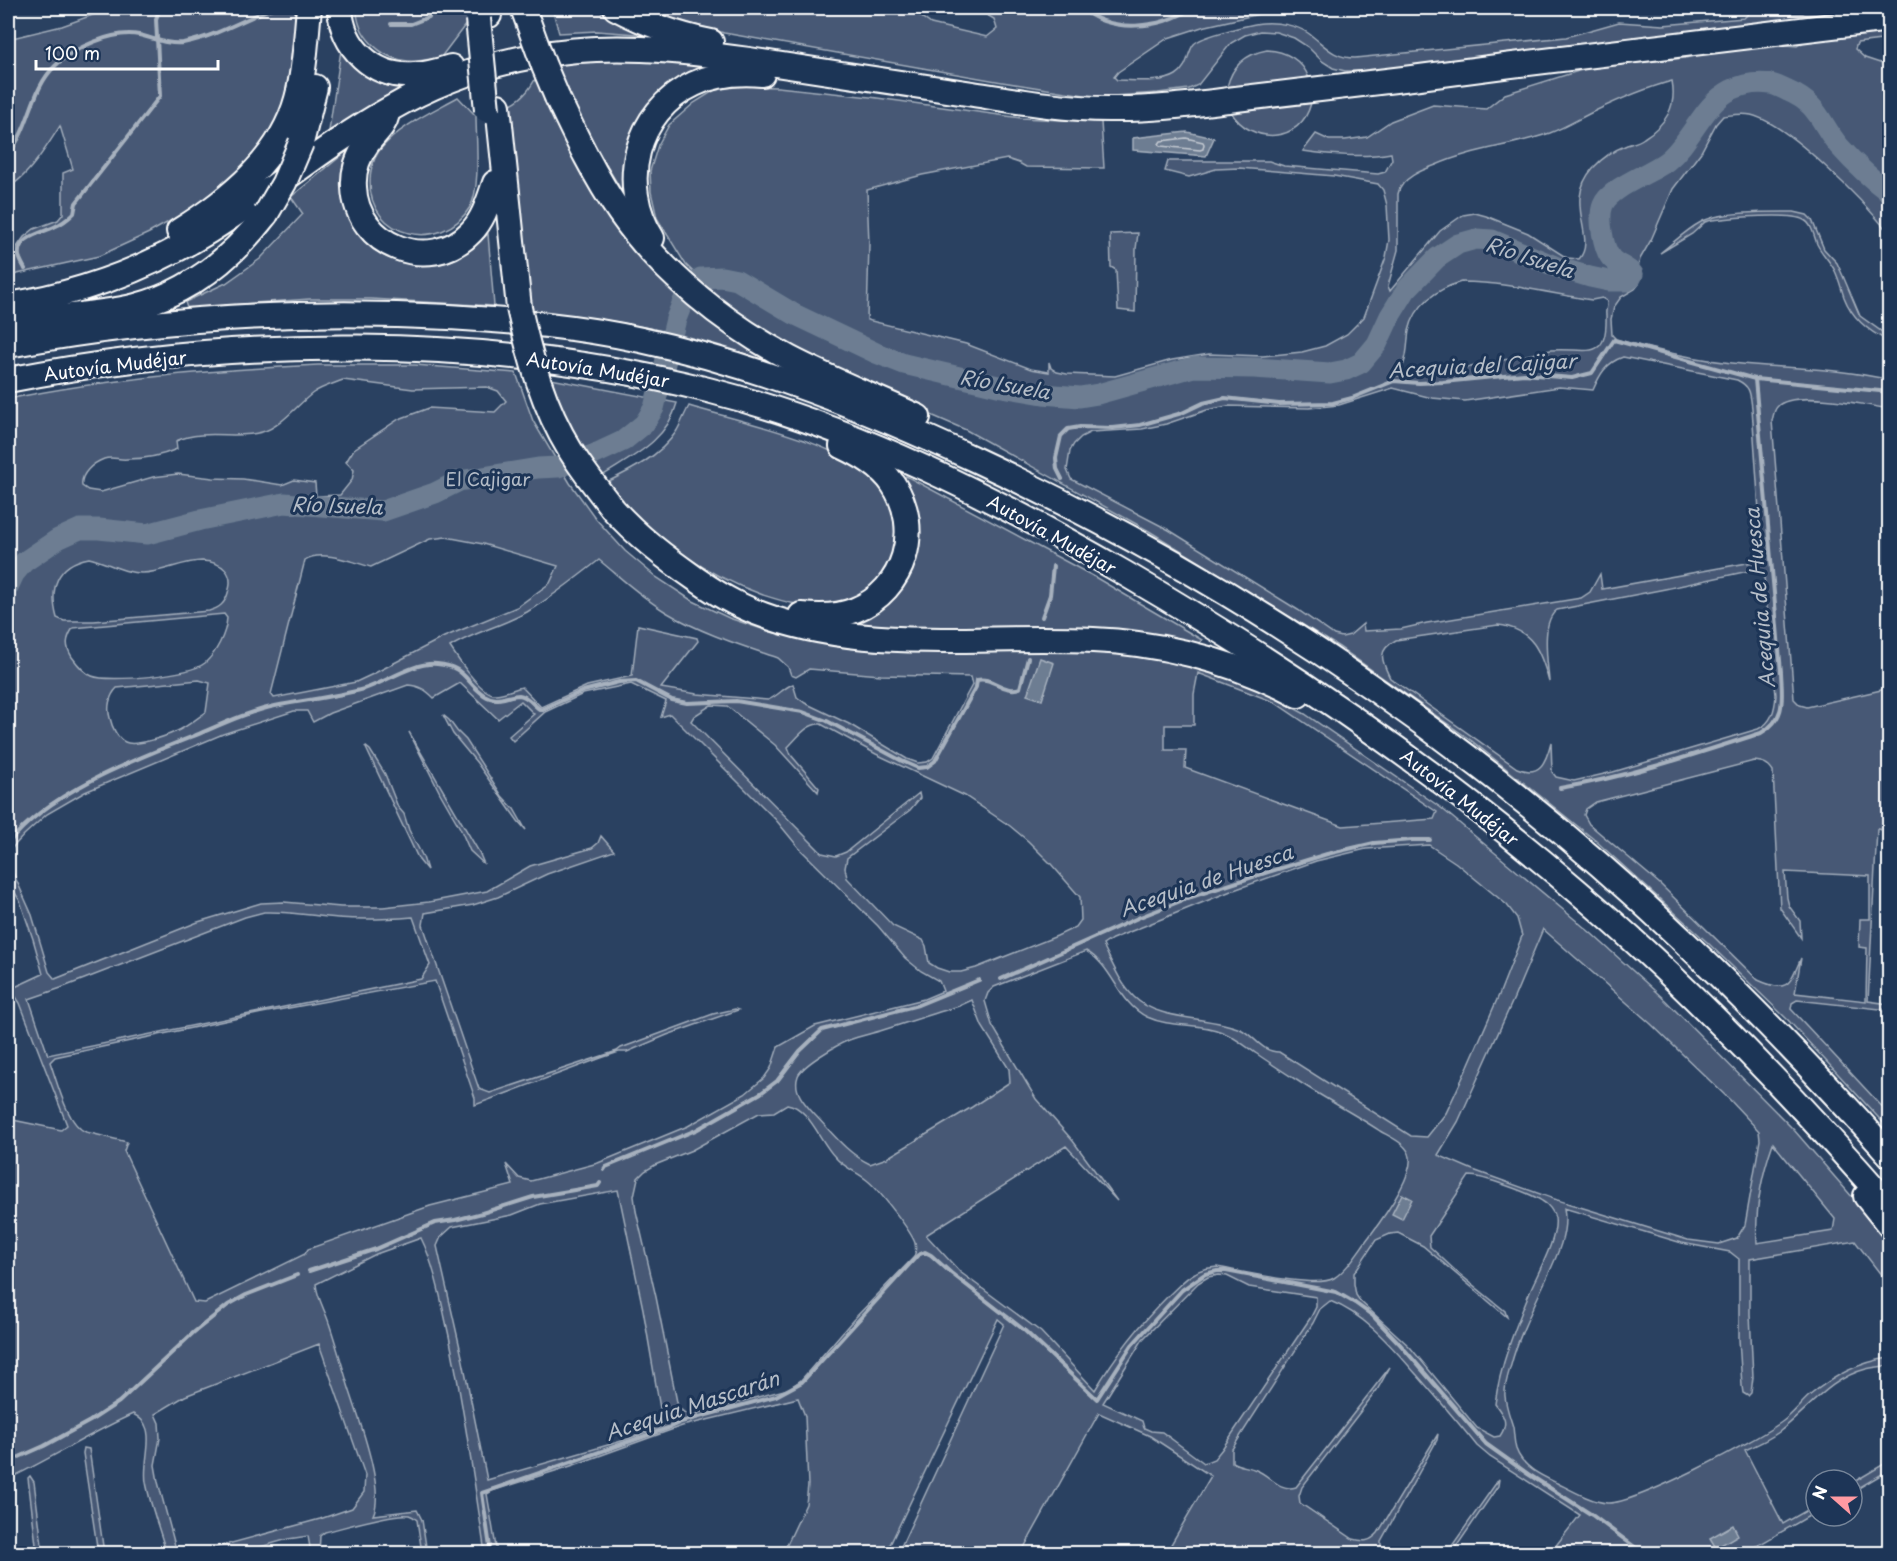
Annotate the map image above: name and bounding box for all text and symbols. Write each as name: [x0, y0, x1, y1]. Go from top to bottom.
scale bar: [36, 33, 218, 71]
text: 100 m: [45, 39, 100, 66]
water label: Río Isuela: [1482, 229, 1579, 286]
street label: Autovía Mudéjar: [42, 343, 189, 387]
street label: Autovía Mudéjar: [525, 344, 672, 394]
water label: Acequia del Cajigar: [1387, 345, 1579, 385]
water label: Río Isuela: [958, 361, 1054, 407]
park label: El Cajigar: [446, 465, 531, 492]
street label: Autovía Mudéjar: [983, 487, 1122, 581]
water label: Río Isuela: [291, 488, 384, 522]
water label: Acequia de Huesca: [1736, 506, 1782, 690]
street label: Autovía Mudéjar: [1395, 742, 1526, 852]
water label: Acequia de Huesca: [1115, 836, 1297, 924]
water label: Acequia Mascarán: [601, 1362, 784, 1447]
north arrow: [1804, 1468, 1864, 1528]
text: N: [1806, 1482, 1833, 1502]

